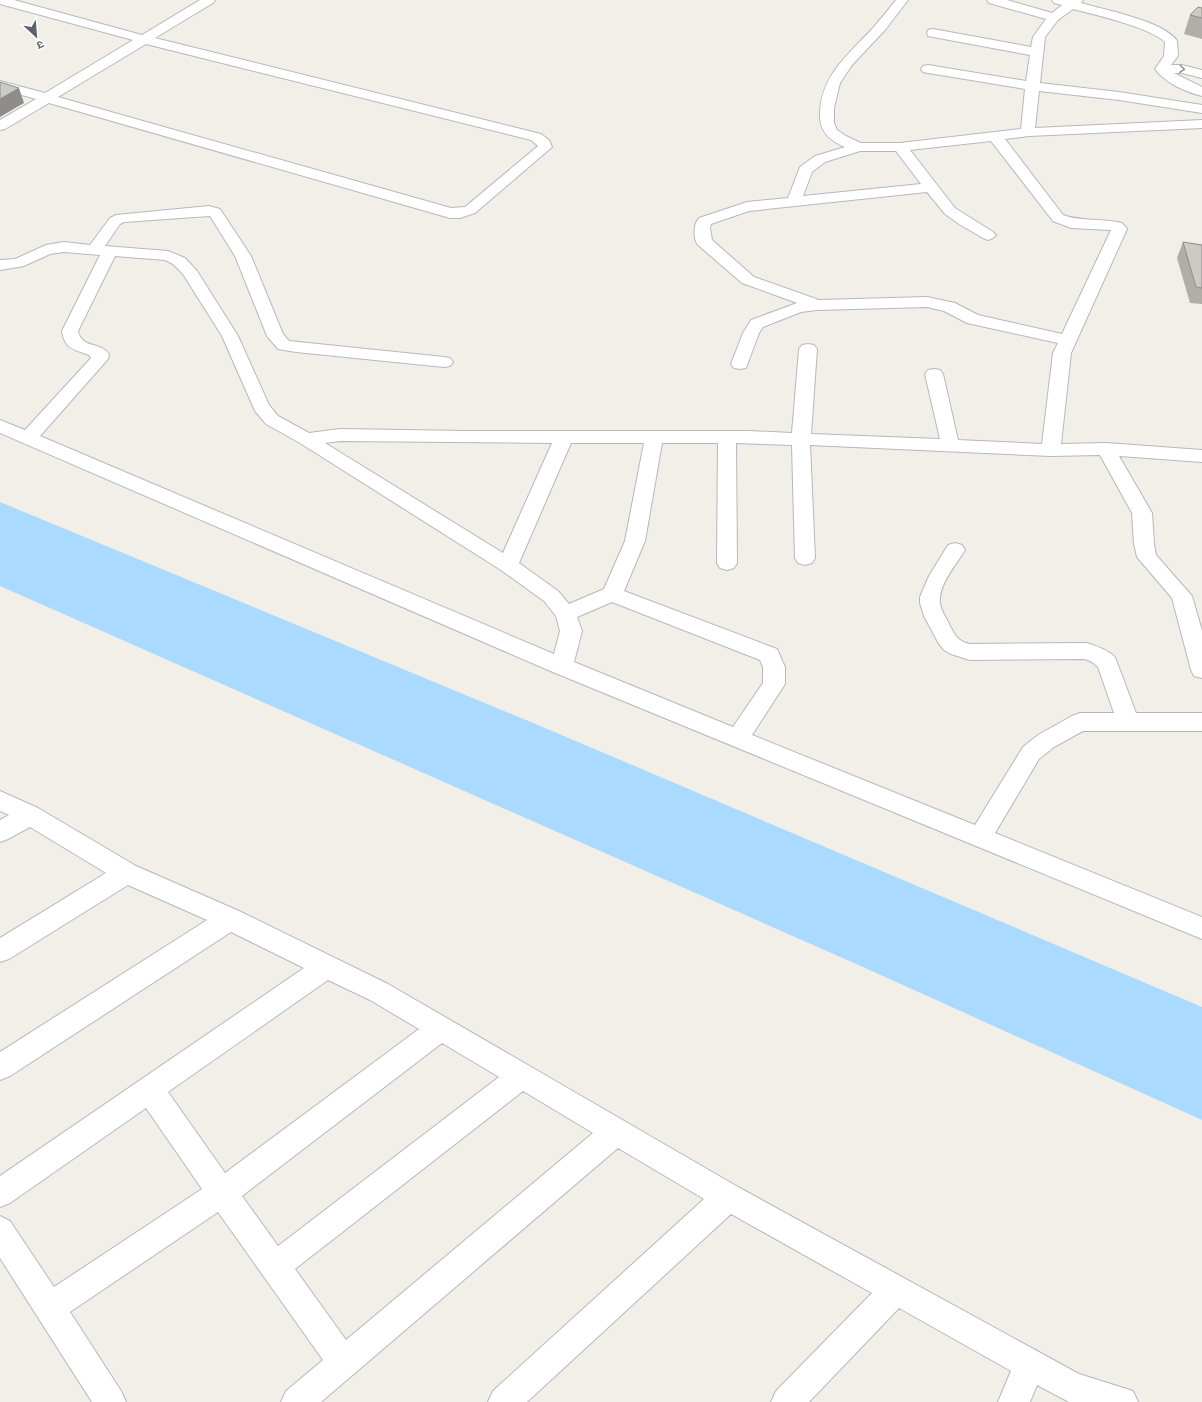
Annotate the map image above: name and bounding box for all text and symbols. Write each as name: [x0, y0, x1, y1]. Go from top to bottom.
north arrow: [16, 16, 56, 56]
text: उ: [34, 37, 46, 53]
one-way arrow: [1179, 65, 1185, 74]

